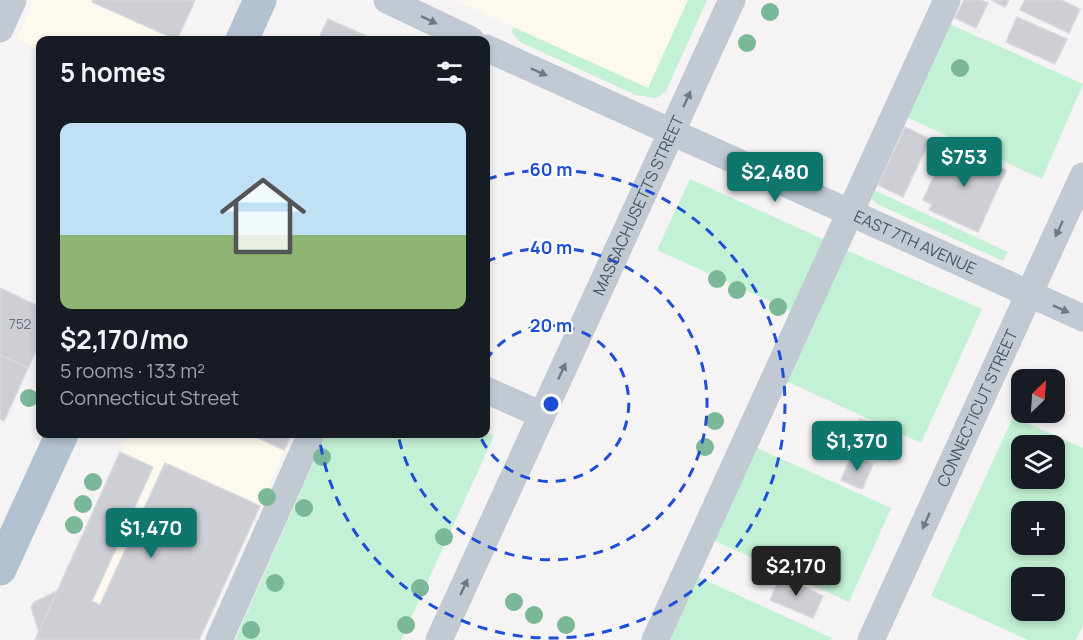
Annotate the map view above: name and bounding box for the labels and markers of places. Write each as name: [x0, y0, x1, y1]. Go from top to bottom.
pin: $753: [928, 137, 1000, 188]
pin: $2,480: [726, 152, 824, 203]
centre of rings: [541, 394, 561, 414]
pin: $1,370: [808, 421, 906, 472]
pin: $1,470: [102, 508, 200, 559]
pin: $2,170: [747, 546, 845, 597]

